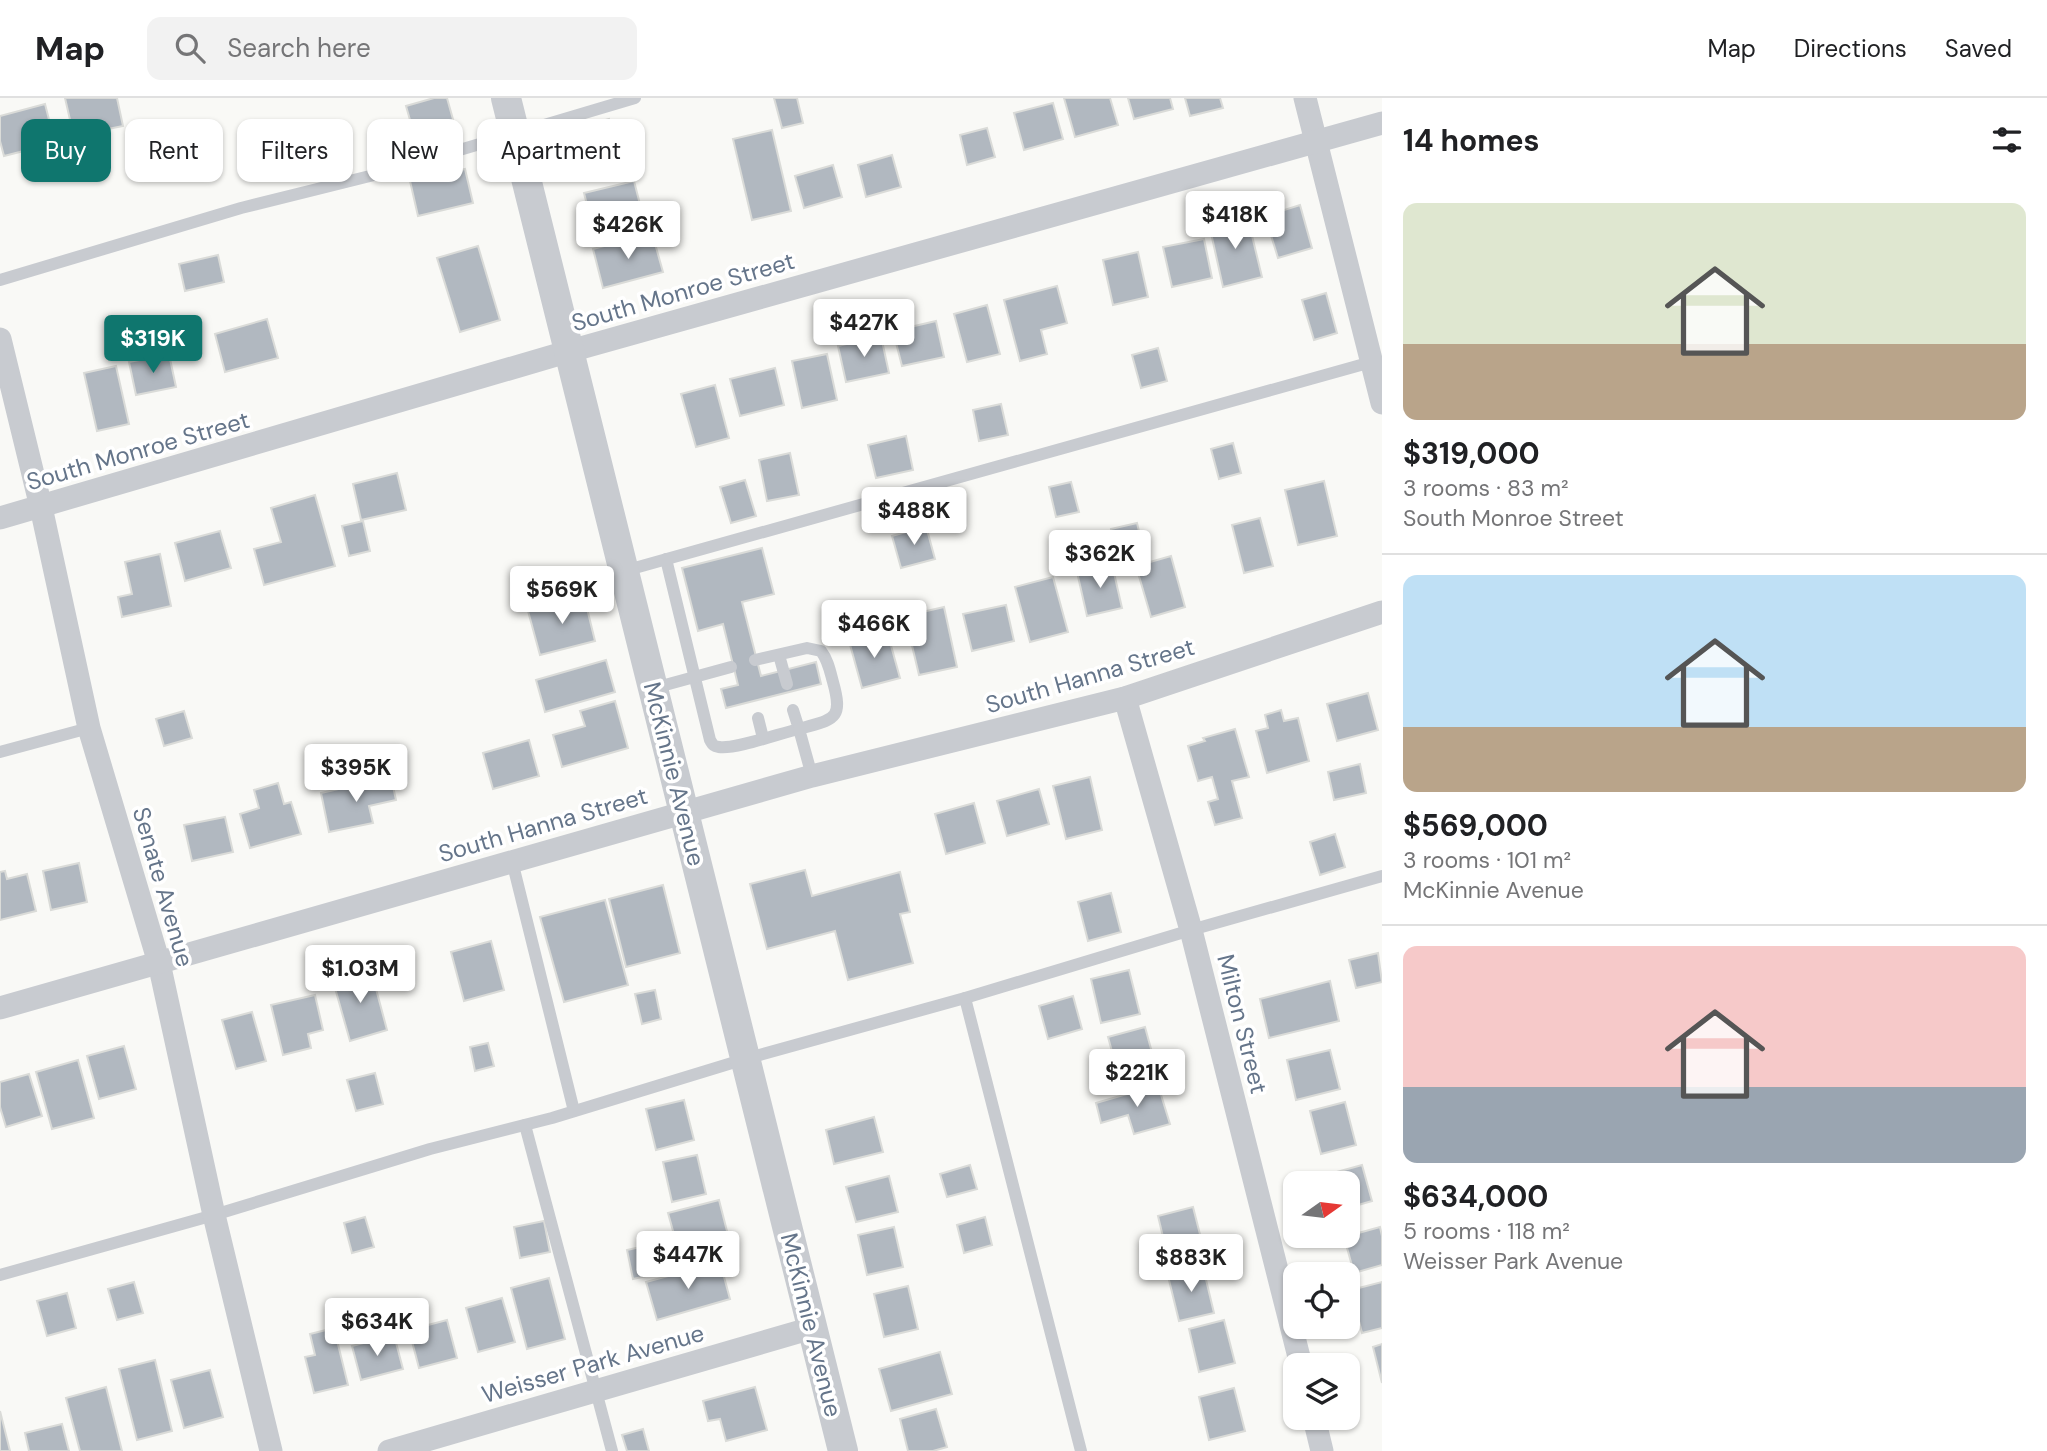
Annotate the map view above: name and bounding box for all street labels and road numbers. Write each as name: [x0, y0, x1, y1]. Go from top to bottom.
street label: South Monroe Street: [568, 245, 798, 338]
street label: South Monroe Street: [23, 404, 253, 497]
street label: South Hanna Street: [982, 631, 1198, 720]
street label: McKinnie Avenue: [637, 679, 712, 869]
street label: South Hanna Street: [435, 780, 651, 869]
street label: Senate Avenue: [126, 803, 201, 970]
street label: Milton Street: [1210, 951, 1275, 1097]
street label: McKinnie Avenue: [774, 1230, 849, 1420]
street label: Weisser Park Avenue: [478, 1317, 708, 1410]

